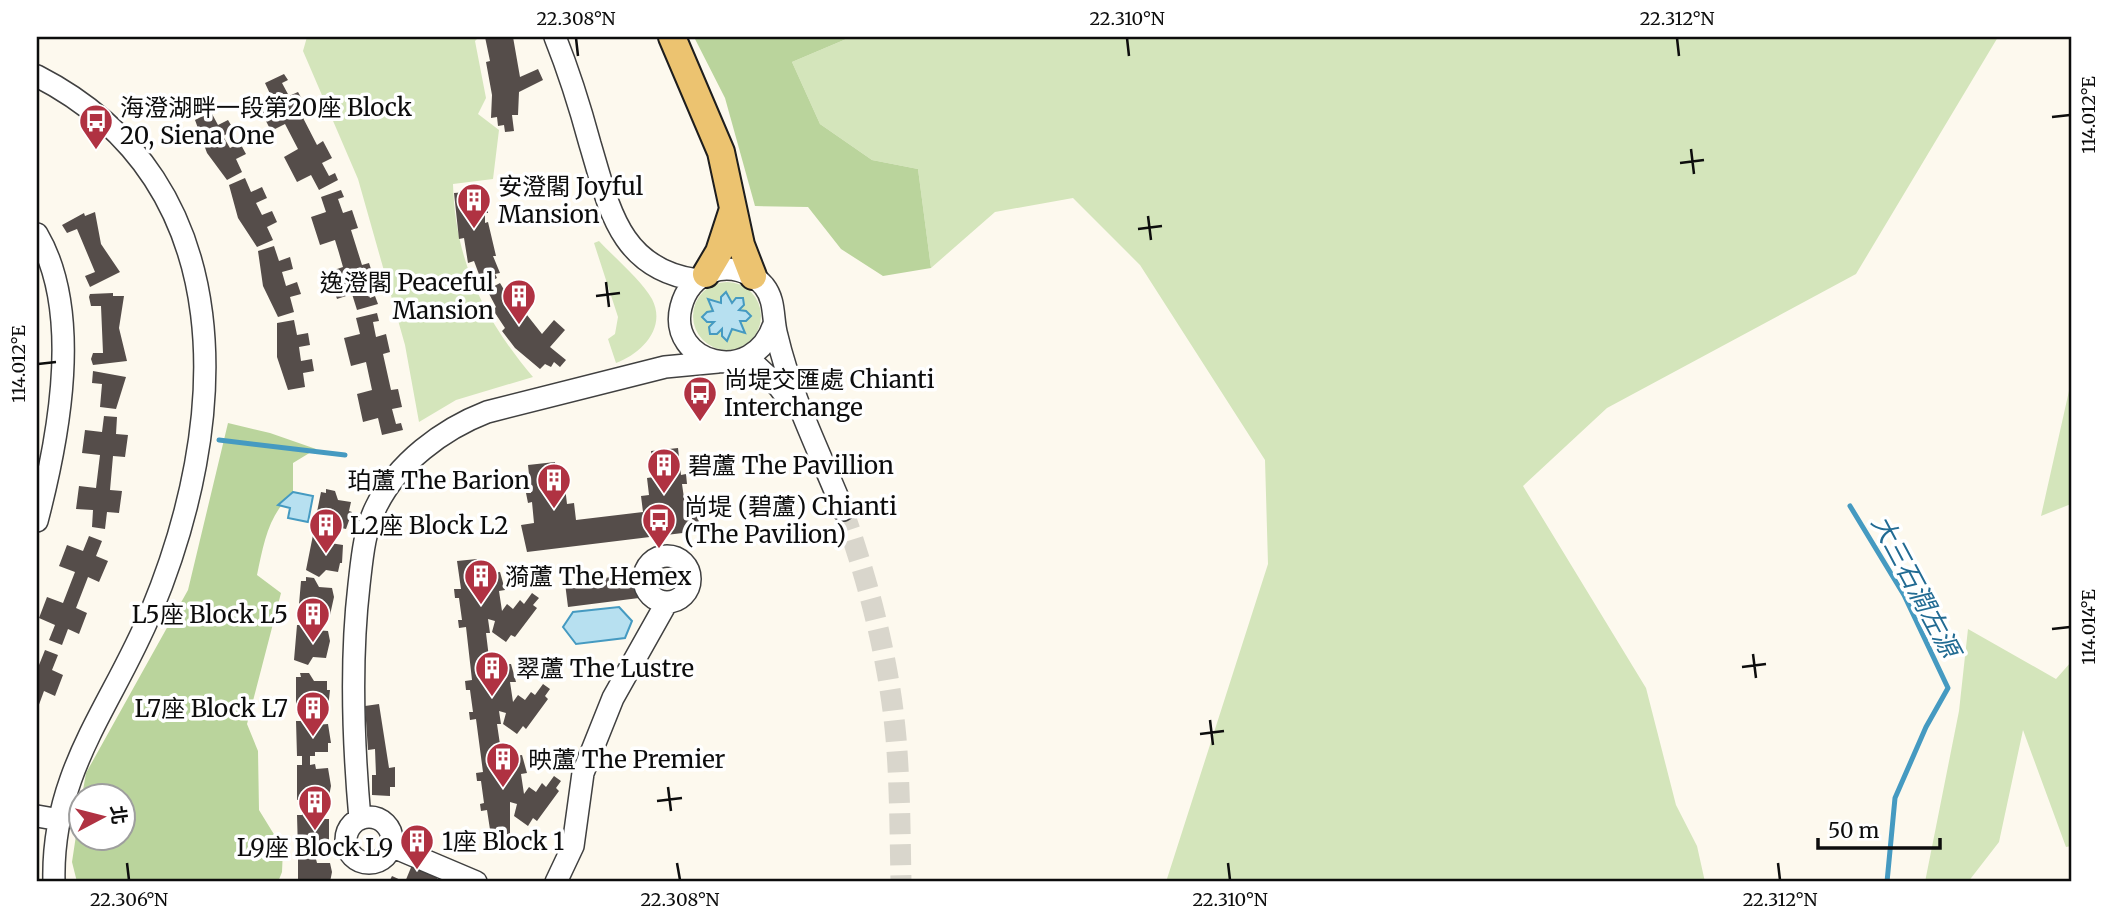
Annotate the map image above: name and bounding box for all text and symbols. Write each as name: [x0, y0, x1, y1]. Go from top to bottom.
text: 22.308°N: [536, 7, 616, 30]
text: 22.310°N: [1089, 7, 1165, 30]
text: 22.312°N: [1640, 7, 1714, 30]
text: 114.012°E: [2077, 76, 2100, 154]
place label: 海澄湖畔一段第20座 Block 20, Siena One: [120, 92, 413, 151]
bus stop icon: 海澄湖畔一段第20座 Block 20, Siena One: [77, 102, 115, 151]
place label: 安澄閣 Joyful Mansion: [498, 171, 643, 230]
building icon: 安澄閣 Joyful Mansion: [455, 181, 493, 230]
place label: 逸澄閣 Peaceful Mansion: [320, 267, 494, 326]
building icon: 逸澄閣 Peaceful Mansion: [500, 277, 538, 326]
text: 114.012°E: [7, 325, 30, 403]
place label: 尚堤交匯處 Chianti Interchange: [724, 364, 935, 423]
bus stop icon: 尚堤交匯處 Chianti Interchange: [681, 374, 719, 423]
building icon: 碧蘆 The Pavillion: [645, 446, 683, 495]
place label: 碧蘆 The Pavillion: [688, 450, 894, 481]
building icon: 珀蘆 The Barion: [535, 461, 573, 510]
place label: 珀蘆 The Barion: [348, 465, 530, 496]
place label: 尚堤 (碧蘆) Chianti (The Pavilion): [684, 491, 897, 550]
bus stop icon: 尚堤 (碧蘆) Chianti (The Pavilion): [640, 501, 678, 550]
building icon: L2座 Block L2: [307, 506, 345, 555]
water label: 大三石澗左源: [1865, 509, 1969, 666]
place label: L2座 Block L2: [350, 510, 509, 541]
building icon: 漪蘆 The Hemex: [462, 557, 500, 606]
place label: 漪蘆 The Hemex: [505, 561, 692, 592]
text: 114.014°E: [2077, 589, 2100, 665]
building icon: L5座 Block L5: [294, 595, 332, 644]
place label: L5座 Block L5: [132, 599, 288, 630]
building icon: 翠蘆 The Lustre: [473, 649, 511, 698]
place label: 翠蘆 The Lustre: [516, 653, 694, 684]
building icon: L7座 Block L7: [294, 689, 332, 738]
place label: L7座 Block L7: [134, 693, 288, 724]
building icon: 映蘆 The Premier: [484, 740, 522, 789]
place label: 映蘆 The Premier: [528, 744, 726, 775]
north arrow: [66, 782, 136, 852]
building icon: L9座 Block L9: [296, 783, 334, 832]
text: 北: [106, 804, 132, 826]
scale bar: [1818, 807, 1940, 851]
text: 50 m: [1828, 817, 1879, 844]
building icon: 1座 Block 1: [398, 822, 436, 871]
place label: 1座 Block 1: [442, 826, 564, 857]
place label: L9座 Block L9: [237, 832, 393, 863]
text: 22.306°N: [90, 888, 168, 911]
text: 22.308°N: [640, 888, 720, 911]
text: 22.310°N: [1192, 888, 1268, 911]
text: 22.312°N: [1743, 888, 1817, 911]

